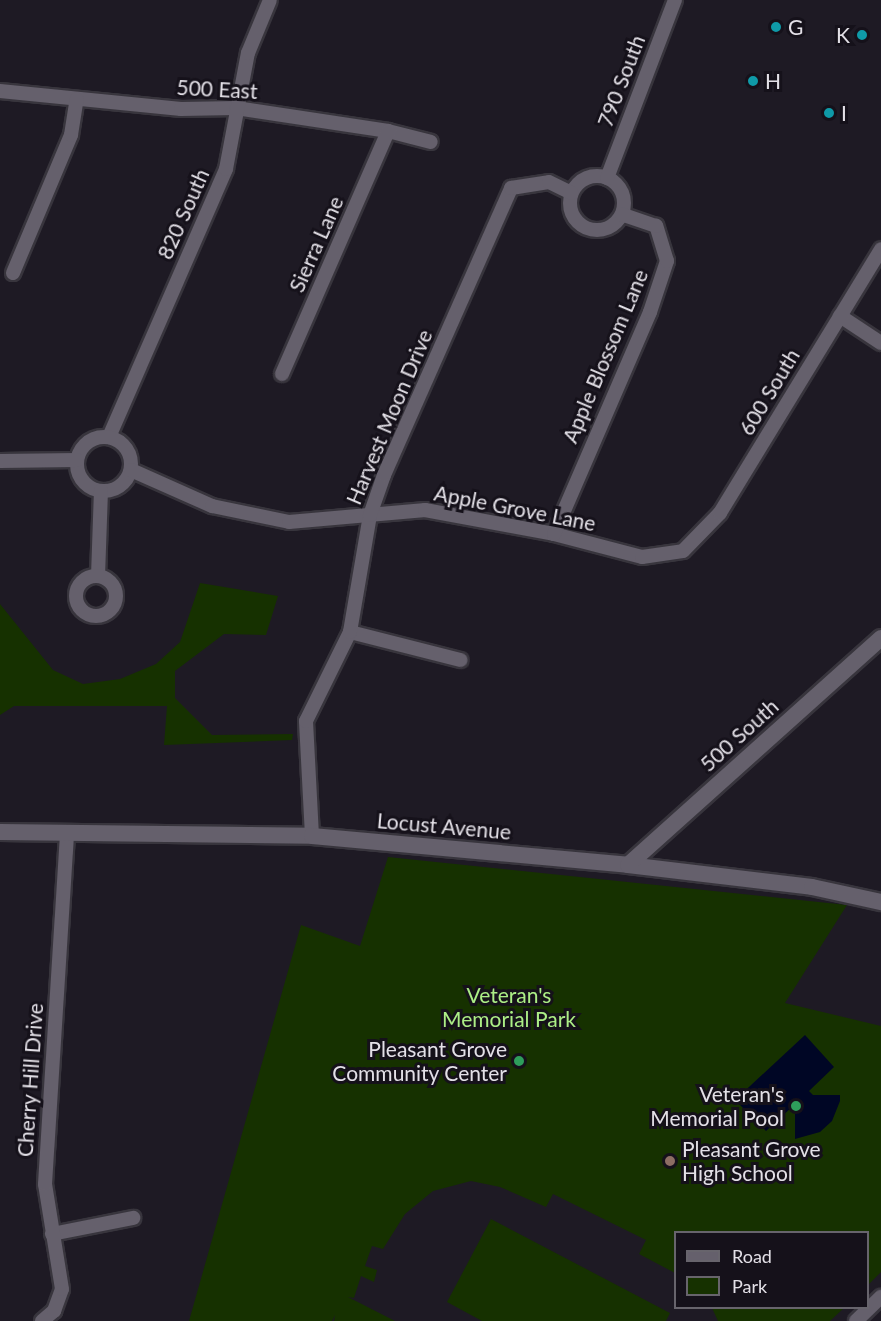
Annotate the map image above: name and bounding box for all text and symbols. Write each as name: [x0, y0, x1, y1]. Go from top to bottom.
place label: G: [788, 14, 803, 40]
marker: G: [769, 20, 783, 34]
place label: K: [836, 22, 850, 48]
marker: K: [855, 28, 869, 42]
street label: 790 South: [592, 32, 650, 130]
place label: H: [765, 68, 781, 94]
street label: 500 East: [176, 74, 258, 104]
marker: H: [746, 74, 760, 88]
place label: I: [841, 100, 847, 126]
marker: I: [822, 106, 836, 120]
street label: 820 South: [152, 165, 214, 263]
street label: Sierra Lane: [284, 192, 348, 296]
street label: Apple Blossom Lane: [557, 265, 653, 447]
street label: Harvest Moon Drive: [341, 326, 437, 508]
street label: 600 South: [733, 344, 805, 440]
street label: Apple Grove Lane: [432, 480, 598, 536]
street label: 500 South: [695, 693, 783, 777]
street label: Locust Avenue: [376, 808, 512, 844]
park label: Veteran's Memorial Park: [442, 982, 576, 1032]
street label: Cherry Hill Drive: [12, 1002, 48, 1158]
place label: Pleasant Grove Community Center: [332, 1036, 507, 1086]
marker: Pleasant Grove Community Center: [512, 1054, 526, 1068]
place label: Veteran's Memorial Pool: [650, 1081, 784, 1131]
marker: Veteran's Memorial Pool: [789, 1099, 803, 1113]
place label: Pleasant Grove High School: [682, 1136, 821, 1186]
marker: Pleasant Grove High School: [663, 1154, 677, 1168]
legend: [674, 1231, 869, 1309]
text: Road: [732, 1245, 772, 1267]
text: Park: [732, 1275, 767, 1297]

